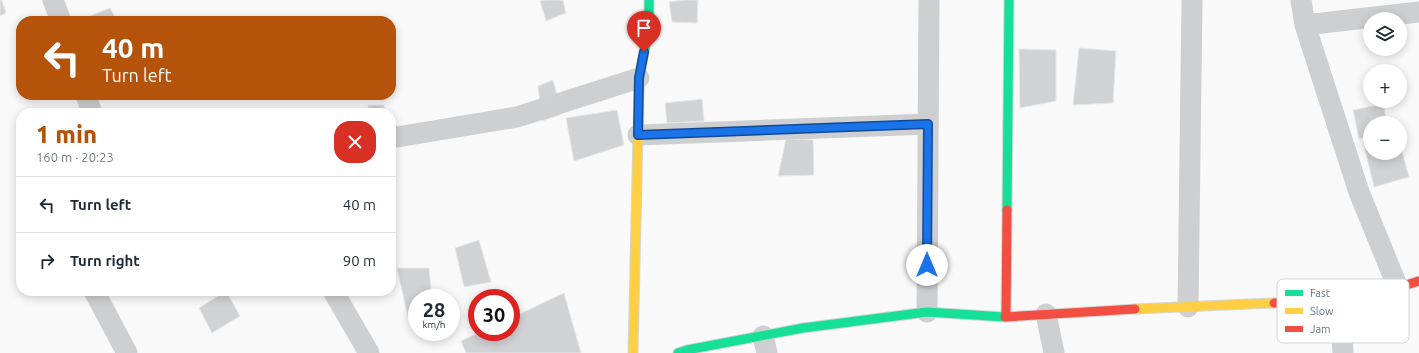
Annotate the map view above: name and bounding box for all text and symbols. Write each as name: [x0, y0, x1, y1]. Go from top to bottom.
pin: [627, 11, 661, 52]
map controls: [1363, 12, 1407, 160]
button: layers: [1363, 12, 1407, 56]
icon: arrive: [633, 17, 655, 39]
icon: left: [36, 32, 88, 84]
text: 40 m: [102, 32, 164, 63]
button: +: [1363, 64, 1407, 108]
text: Turn left: [102, 65, 172, 85]
button: −: [1363, 116, 1407, 160]
text: 1 min: [36, 121, 97, 148]
button: close: [334, 121, 376, 163]
text: 160 m · 20:23: [36, 150, 114, 164]
icon: left: [36, 194, 58, 216]
text: Turn left: [70, 196, 131, 213]
text: 40 m: [343, 196, 376, 213]
position arrow: [906, 244, 948, 286]
icon: right: [36, 250, 58, 272]
text: Turn right: [70, 252, 140, 269]
text: 90 m: [343, 252, 376, 269]
legend: [1277, 279, 1409, 343]
text: Fast: [1310, 287, 1331, 299]
speed limit sign: 30: [468, 289, 520, 341]
text: 28: [423, 298, 445, 321]
text: Slow: [1310, 305, 1334, 317]
text: km/h: [422, 319, 446, 330]
text: Jam: [1310, 323, 1331, 335]

